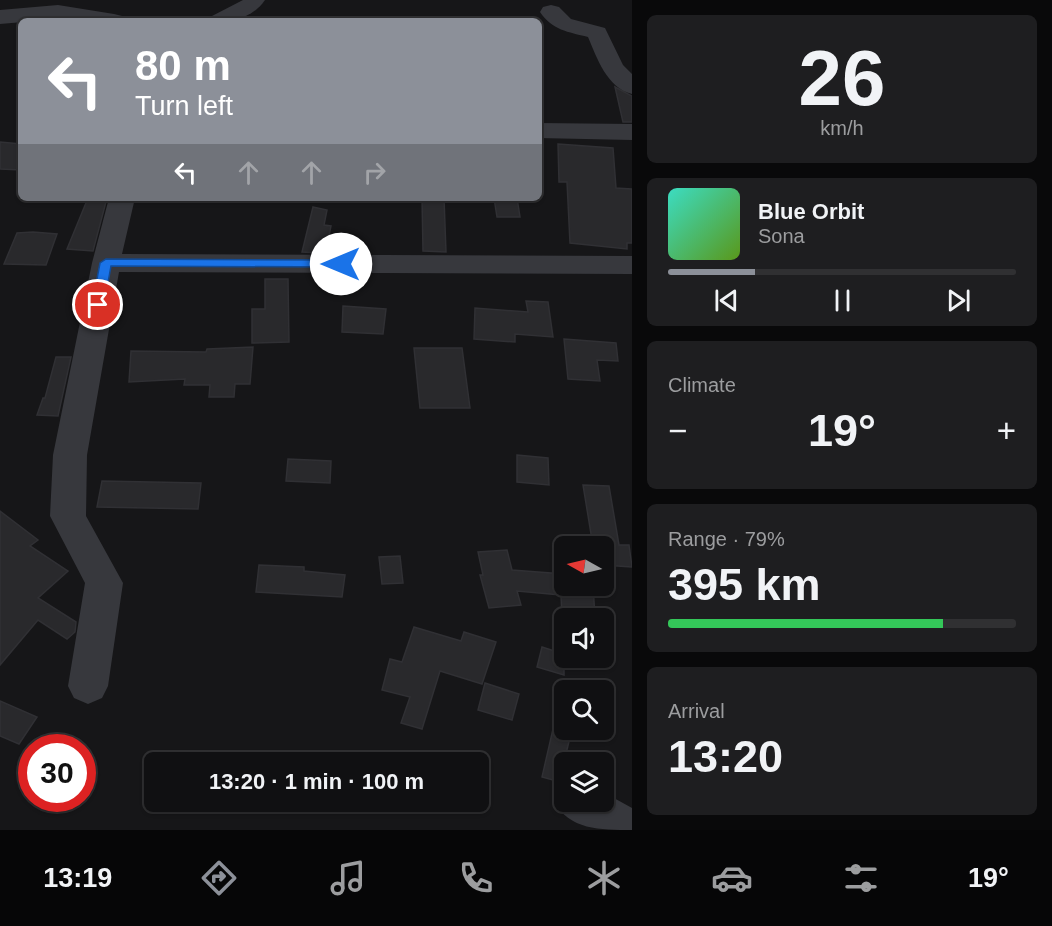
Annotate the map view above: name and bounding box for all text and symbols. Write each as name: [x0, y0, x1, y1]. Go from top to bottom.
text: 26: [799, 34, 885, 122]
icon: left: [36, 42, 114, 120]
text: 80 m: [135, 42, 231, 89]
text: Turn left: [135, 91, 233, 121]
text: km/h: [820, 117, 864, 139]
icon: left: [169, 156, 202, 189]
icon: ahead: [232, 156, 265, 189]
icon: ahead: [295, 156, 328, 189]
icon: right: [358, 156, 391, 189]
text: Blue Orbit: [758, 199, 864, 224]
text: Sona: [758, 225, 805, 247]
position arrow: [309, 232, 373, 296]
pin: [72, 279, 123, 330]
icon: previous: [710, 284, 743, 317]
icon: pause: [826, 284, 859, 317]
icon: next: [942, 284, 975, 317]
icon: arrive: [81, 288, 114, 321]
text: Climate: [668, 374, 736, 396]
text: 19°: [808, 405, 876, 456]
text: −: [668, 412, 687, 449]
text: +: [997, 412, 1016, 449]
text: Range · 79%: [668, 528, 785, 550]
north arrow: [554, 536, 614, 596]
map controls: [554, 536, 614, 812]
text: 395 km: [668, 559, 821, 610]
button: sound: [554, 608, 614, 668]
button: search: [554, 680, 614, 740]
text: Arrival: [668, 700, 725, 722]
text: 13:20: [668, 731, 783, 782]
speed limit sign: 30: [18, 734, 96, 812]
button: layers: [554, 752, 614, 812]
text: 13:20 · 1 min · 100 m: [209, 769, 424, 794]
icon: directions: [198, 857, 240, 899]
icon: music: [327, 857, 369, 899]
icon: phone: [455, 857, 497, 899]
icon: climate: [583, 857, 625, 899]
icon: car: [711, 857, 753, 899]
icon: filters: [840, 857, 882, 899]
text: 13:19: [43, 863, 112, 893]
text: 19°: [968, 863, 1009, 893]

